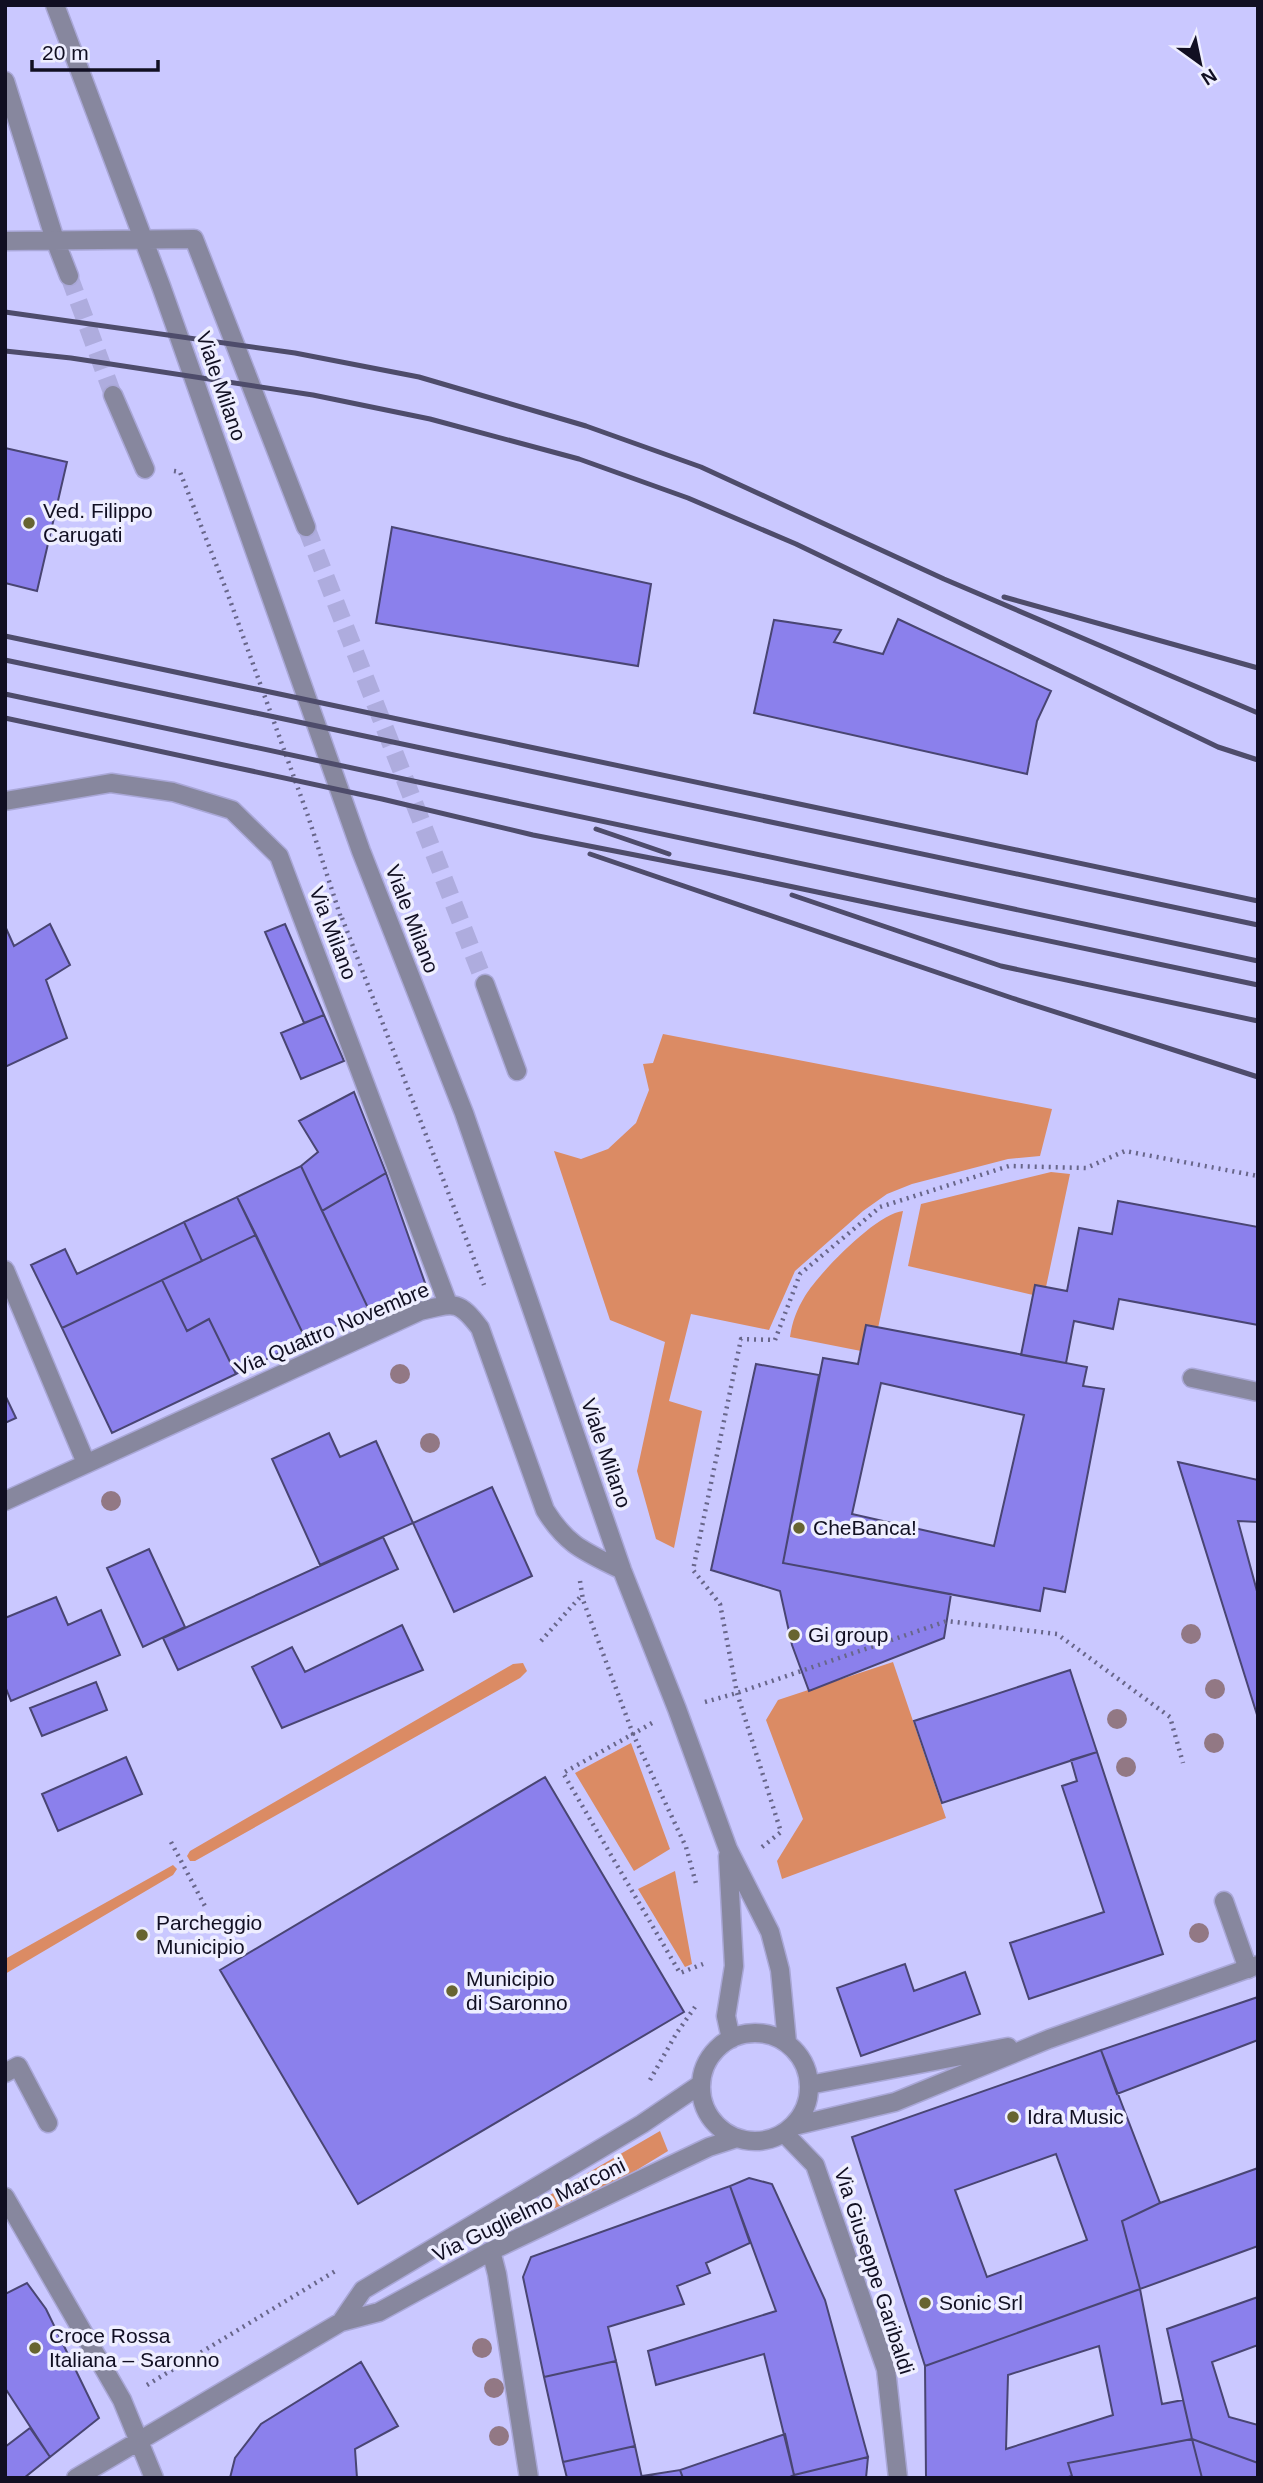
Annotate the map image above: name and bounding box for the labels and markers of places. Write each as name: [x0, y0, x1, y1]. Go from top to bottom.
place label: Ved. Filippo Carugati: [43, 499, 153, 546]
marker: Ved. Filippo Carugati: [21, 515, 37, 531]
place label: CheBanca!: [813, 1516, 917, 1539]
marker: CheBanca!: [791, 1520, 807, 1536]
place label: Gi group: [808, 1623, 889, 1646]
marker: Gi group: [786, 1627, 802, 1643]
place label: Parcheggio Municipio: [156, 1911, 262, 1958]
marker: Parcheggio Municipio: [134, 1927, 150, 1943]
place label: Municipio di Saronno: [466, 1967, 568, 2014]
marker: Municipio di Saronno: [444, 1983, 460, 1999]
place label: Idra Music: [1027, 2105, 1124, 2128]
marker: Idra Music: [1005, 2109, 1021, 2125]
place label: Sonic Srl: [939, 2291, 1023, 2314]
marker: Sonic Srl: [917, 2295, 933, 2311]
place label: Croce Rossa Italiana – Saronno: [49, 2324, 219, 2371]
marker: Croce Rossa Italiana – Saronno: [27, 2340, 43, 2356]

